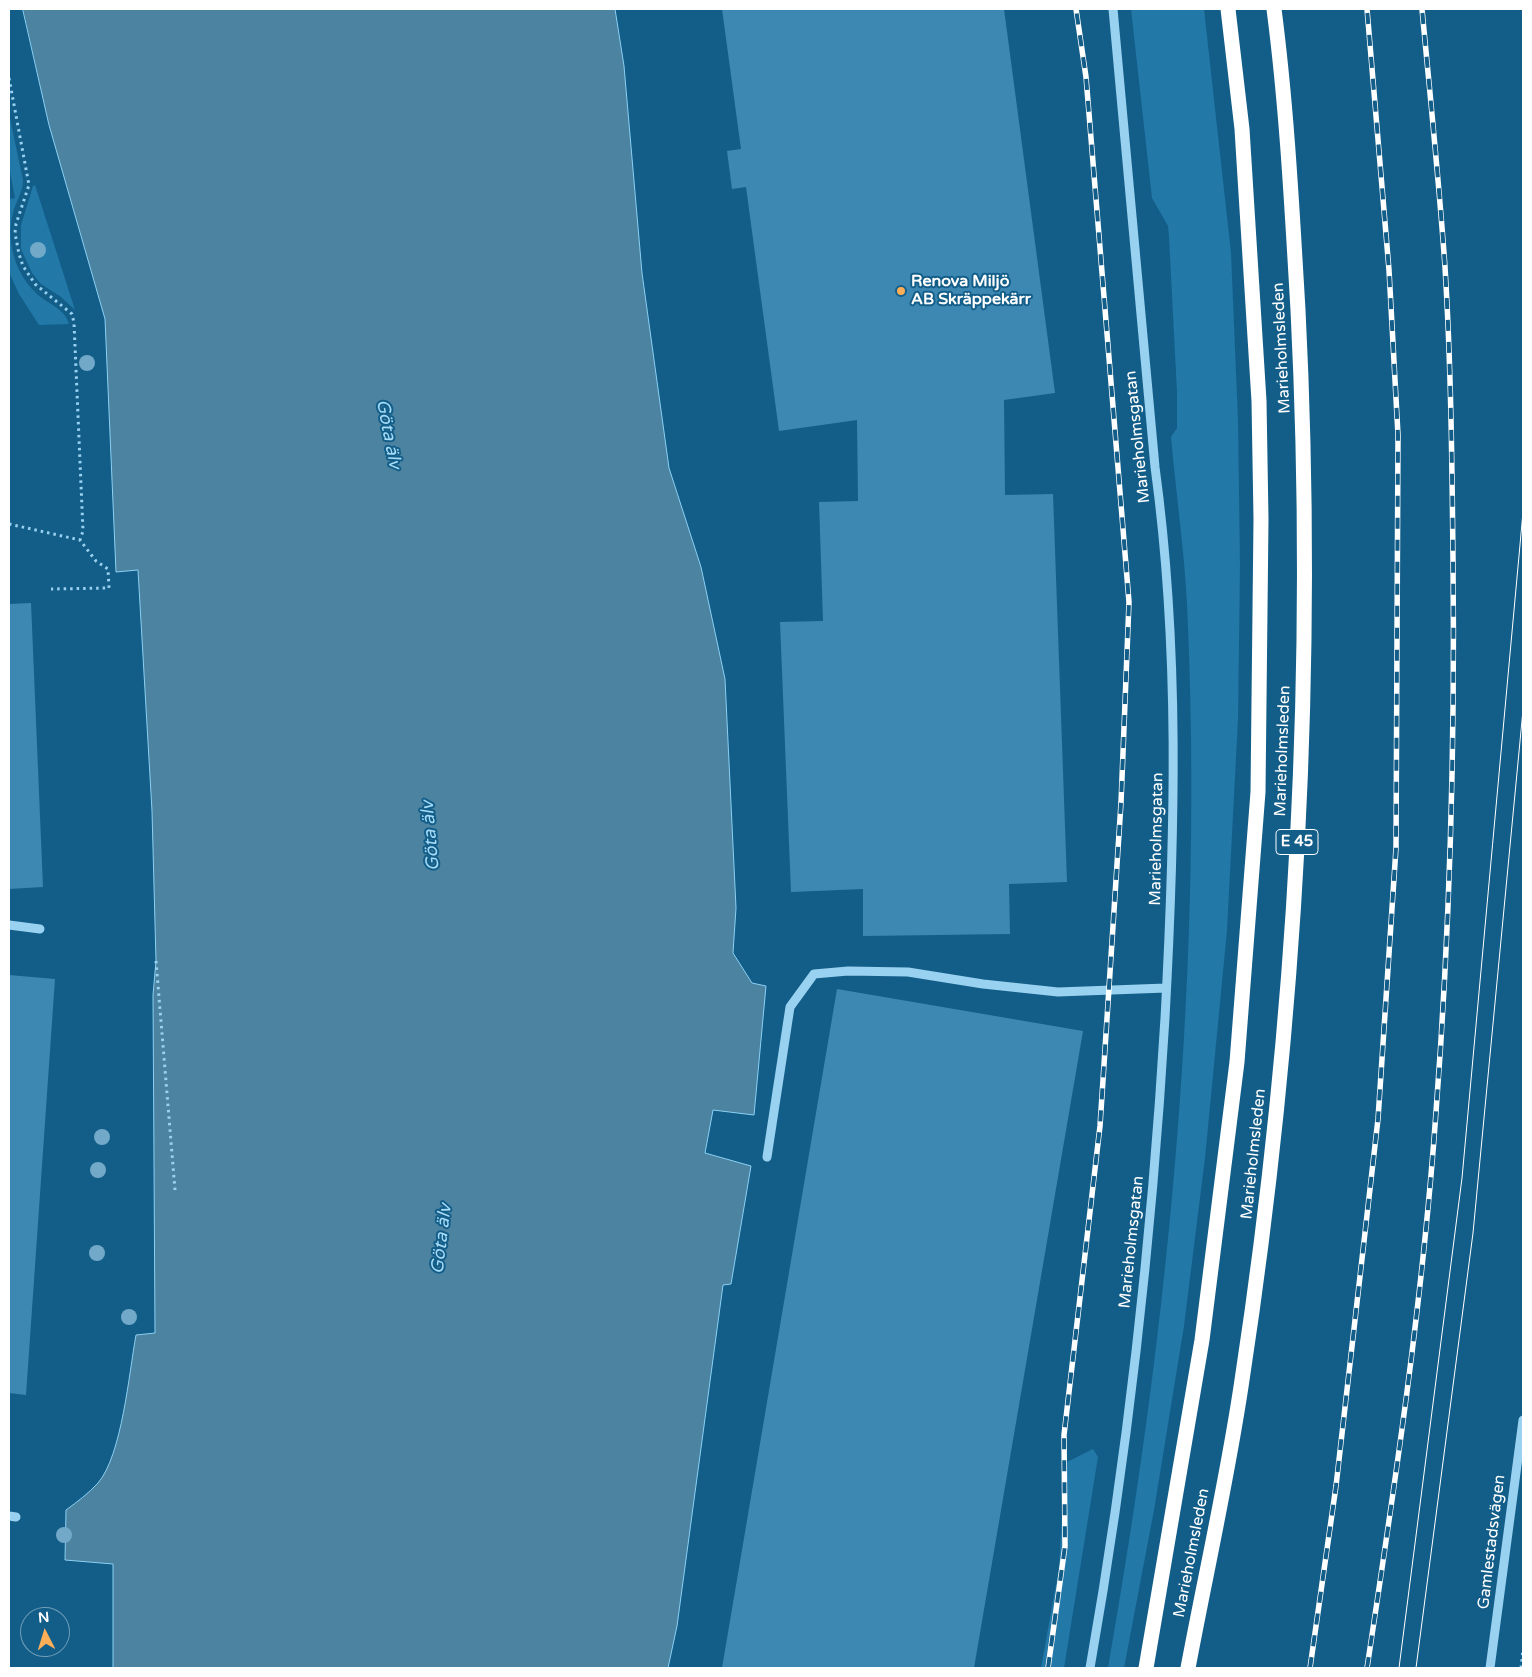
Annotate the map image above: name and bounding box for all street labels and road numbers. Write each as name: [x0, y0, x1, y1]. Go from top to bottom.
street label: Marieholmsleden: [1269, 282, 1295, 414]
street label: Marieholmsgatan: [1121, 370, 1155, 504]
street label: Marieholmsleden: [1271, 685, 1295, 817]
street label: Marieholmsgatan: [1146, 772, 1168, 906]
road number: E 45: [1276, 830, 1318, 854]
street label: Marieholmsleden: [1238, 1088, 1270, 1220]
street label: Marieholmsgatan: [1115, 1175, 1149, 1309]
street label: Gamlestadsvägen: [1474, 1474, 1510, 1610]
street label: Marieholmsleden: [1170, 1487, 1214, 1619]

